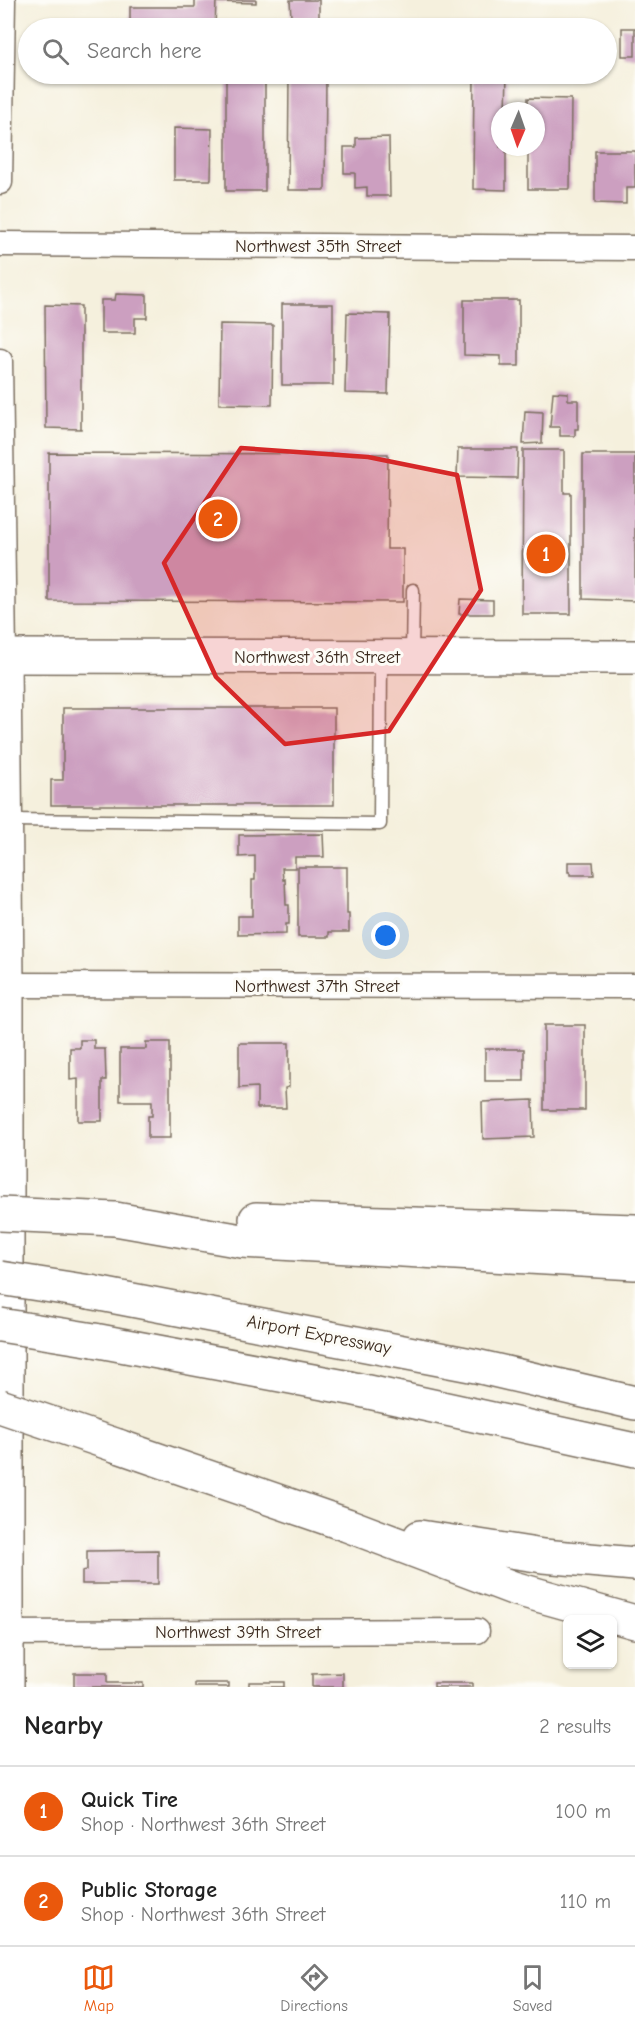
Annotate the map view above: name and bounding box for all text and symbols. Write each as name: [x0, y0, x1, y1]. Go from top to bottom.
search box: [18, 18, 617, 84]
icon: search: [39, 35, 72, 68]
text: Search here: [87, 38, 202, 64]
north arrow: [491, 102, 545, 156]
street label: Northwest 35th Street: [235, 236, 402, 257]
pin: 2: [198, 496, 238, 542]
pin: 1: [526, 532, 566, 576]
street label: Northwest 36th Street: [234, 647, 401, 668]
your location: [371, 921, 400, 950]
street label: Northwest 37th Street: [235, 976, 400, 997]
street label: Airport Expressway: [245, 1311, 394, 1359]
map controls: [563, 1615, 617, 1669]
button: layers: [563, 1615, 617, 1669]
street label: Northwest 39th Street: [155, 1622, 322, 1643]
text: Nearby: [24, 1711, 103, 1741]
text: 2 results: [539, 1715, 611, 1738]
text: Quick Tire: [81, 1787, 178, 1813]
text: 1: [40, 1800, 47, 1823]
text: 100 m: [556, 1800, 611, 1823]
text: Shop · Northwest 36th Street: [81, 1813, 325, 1836]
text: Public Storage: [81, 1877, 217, 1903]
text: 2: [39, 1890, 48, 1913]
text: 110 m: [560, 1890, 611, 1913]
text: Shop · Northwest 36th Street: [81, 1903, 325, 1926]
tab: Map: [82, 1961, 115, 2015]
tab: Directions: [280, 1961, 348, 2015]
tab: Saved: [513, 1961, 553, 2015]

